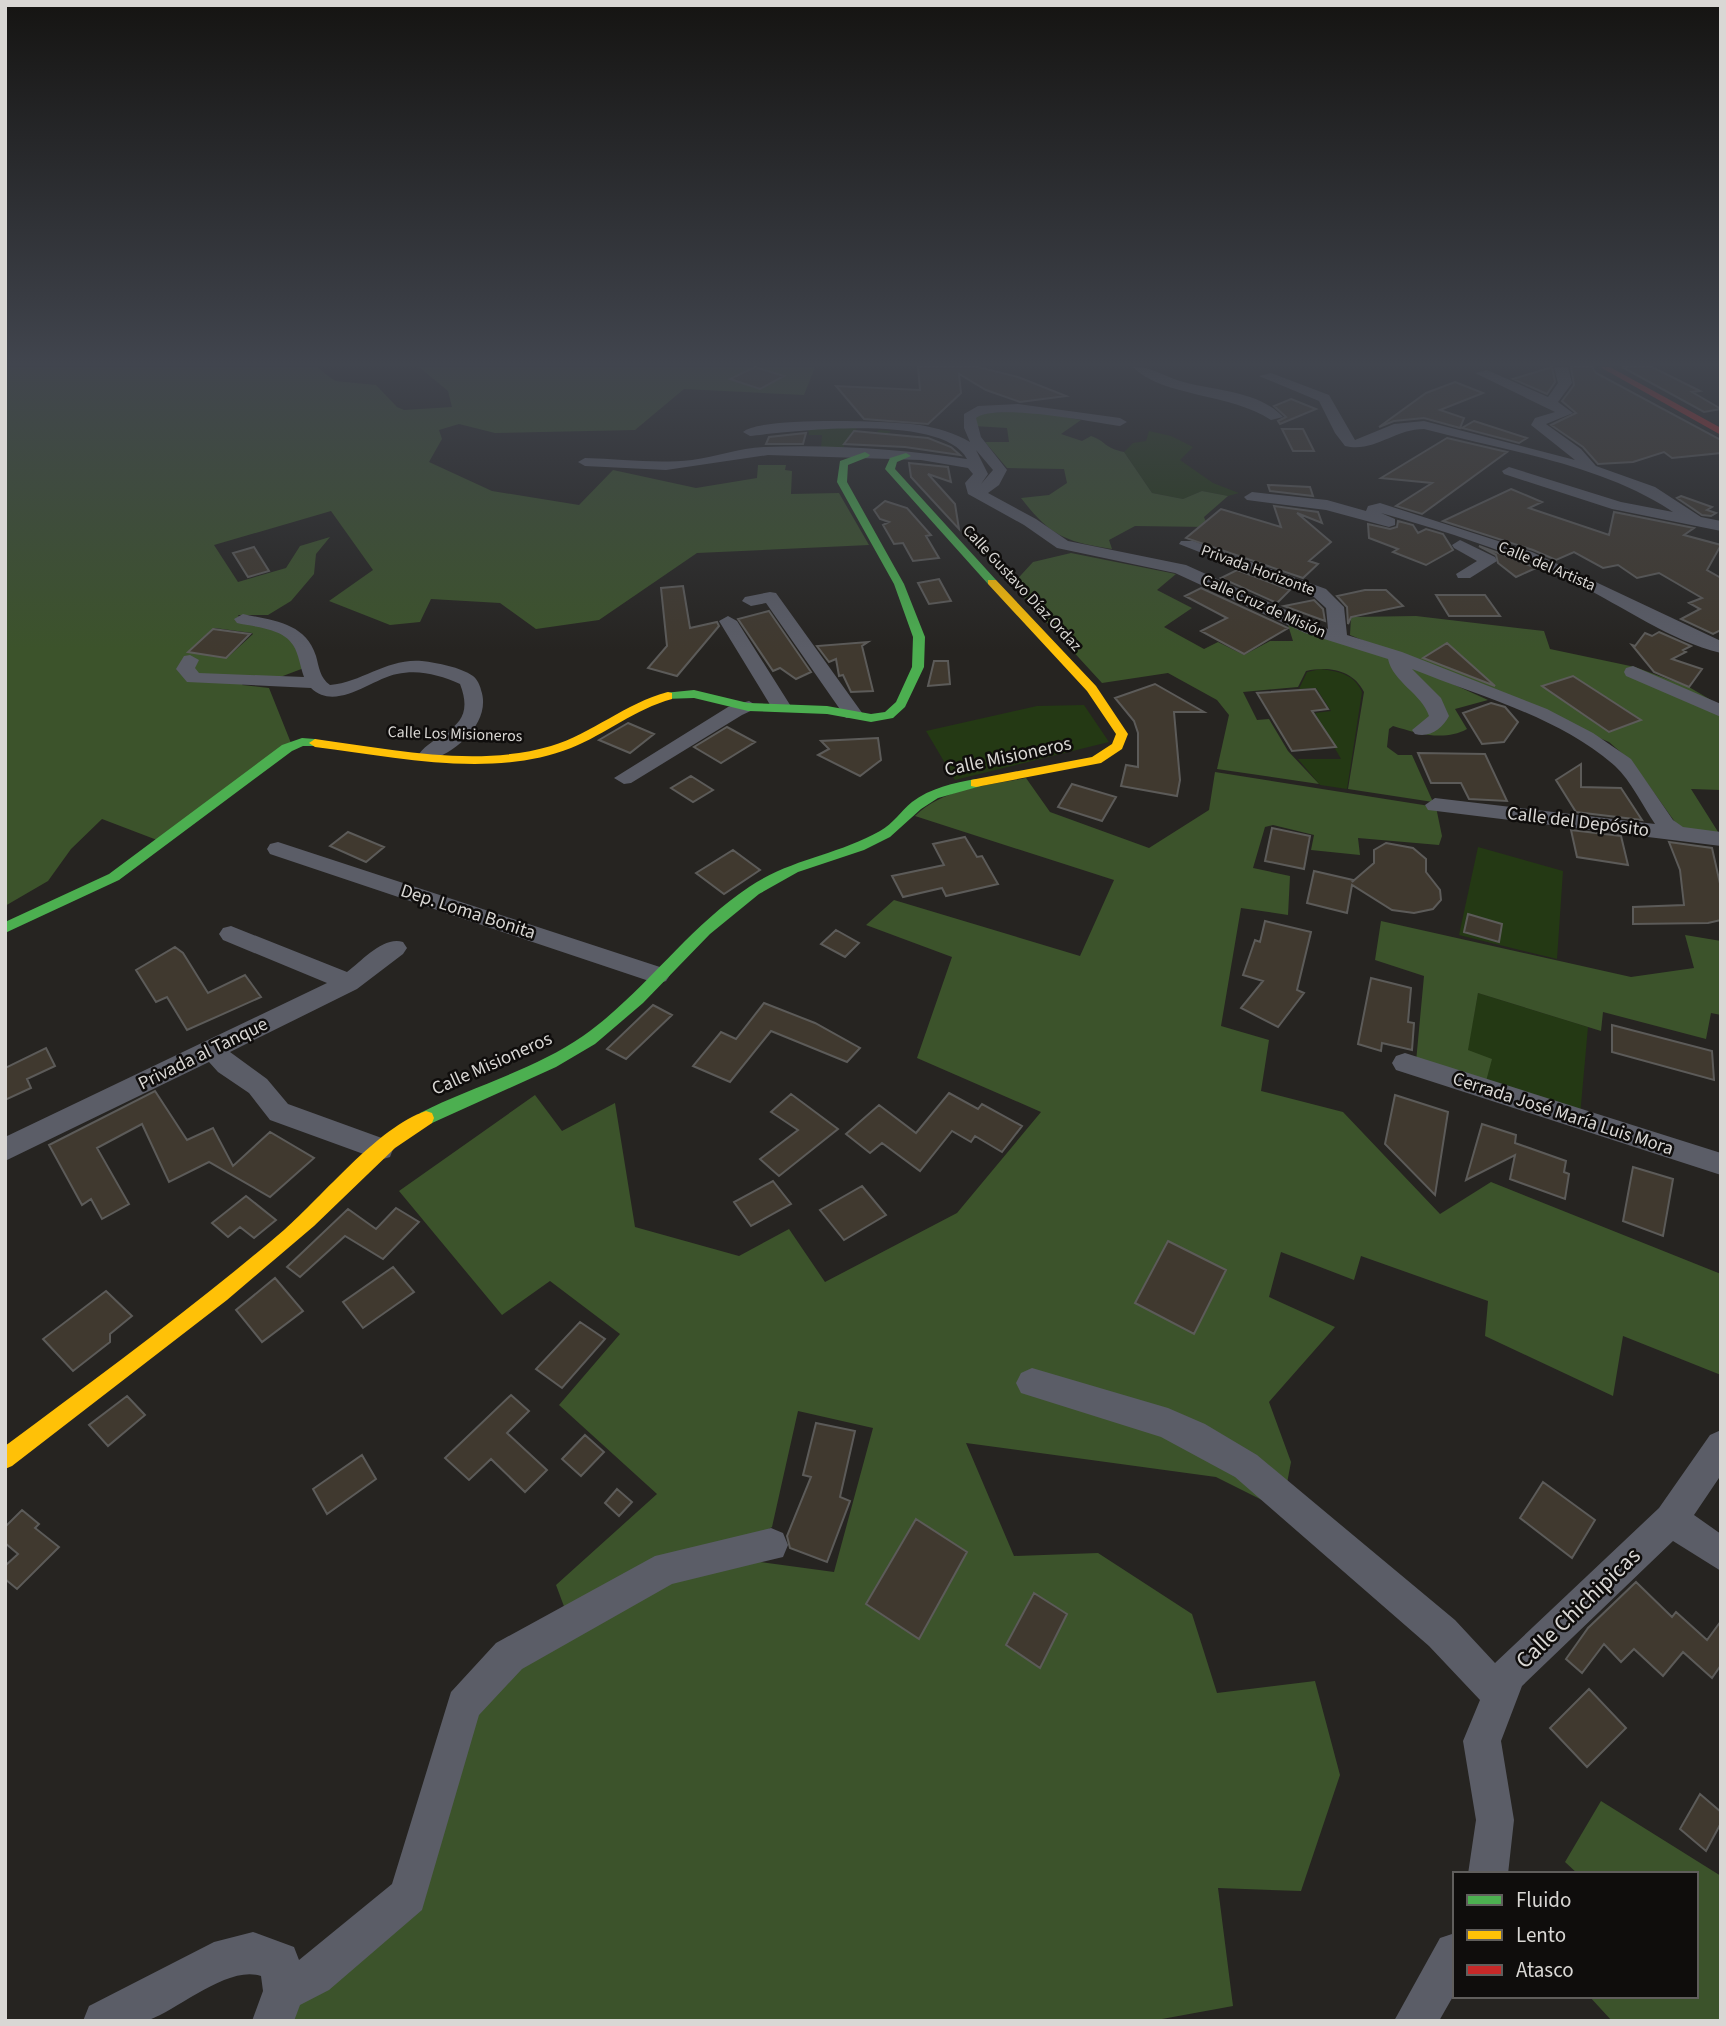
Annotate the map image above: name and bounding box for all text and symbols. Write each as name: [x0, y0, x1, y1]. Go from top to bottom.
street label: Calle Gustavo Díaz Ordaz: [958, 520, 1087, 656]
street label: Calle del Artista: [1495, 536, 1599, 596]
street label: Privada Horizonte: [1198, 539, 1318, 601]
street label: Calle Cruz de Misión: [1199, 569, 1329, 643]
street label: Calle Los Misioneros: [387, 721, 523, 747]
street label: Calle Misioneros: [942, 730, 1074, 784]
street label: Calle del Depósito: [1505, 800, 1651, 844]
street label: Dep. Loma Bonita: [397, 877, 539, 947]
street label: Privada al Tanque: [134, 1011, 272, 1097]
street label: Calle Misioneros: [427, 1025, 557, 1103]
street label: Cerrada José María Luis Mora: [1449, 1066, 1677, 1162]
street label: Calle Chichipicas: [1508, 1540, 1648, 1676]
legend: [1453, 1872, 1698, 1998]
text: Fluido: [1516, 1885, 1571, 1915]
text: Lento: [1516, 1920, 1566, 1950]
text: Atasco: [1516, 1955, 1574, 1985]

